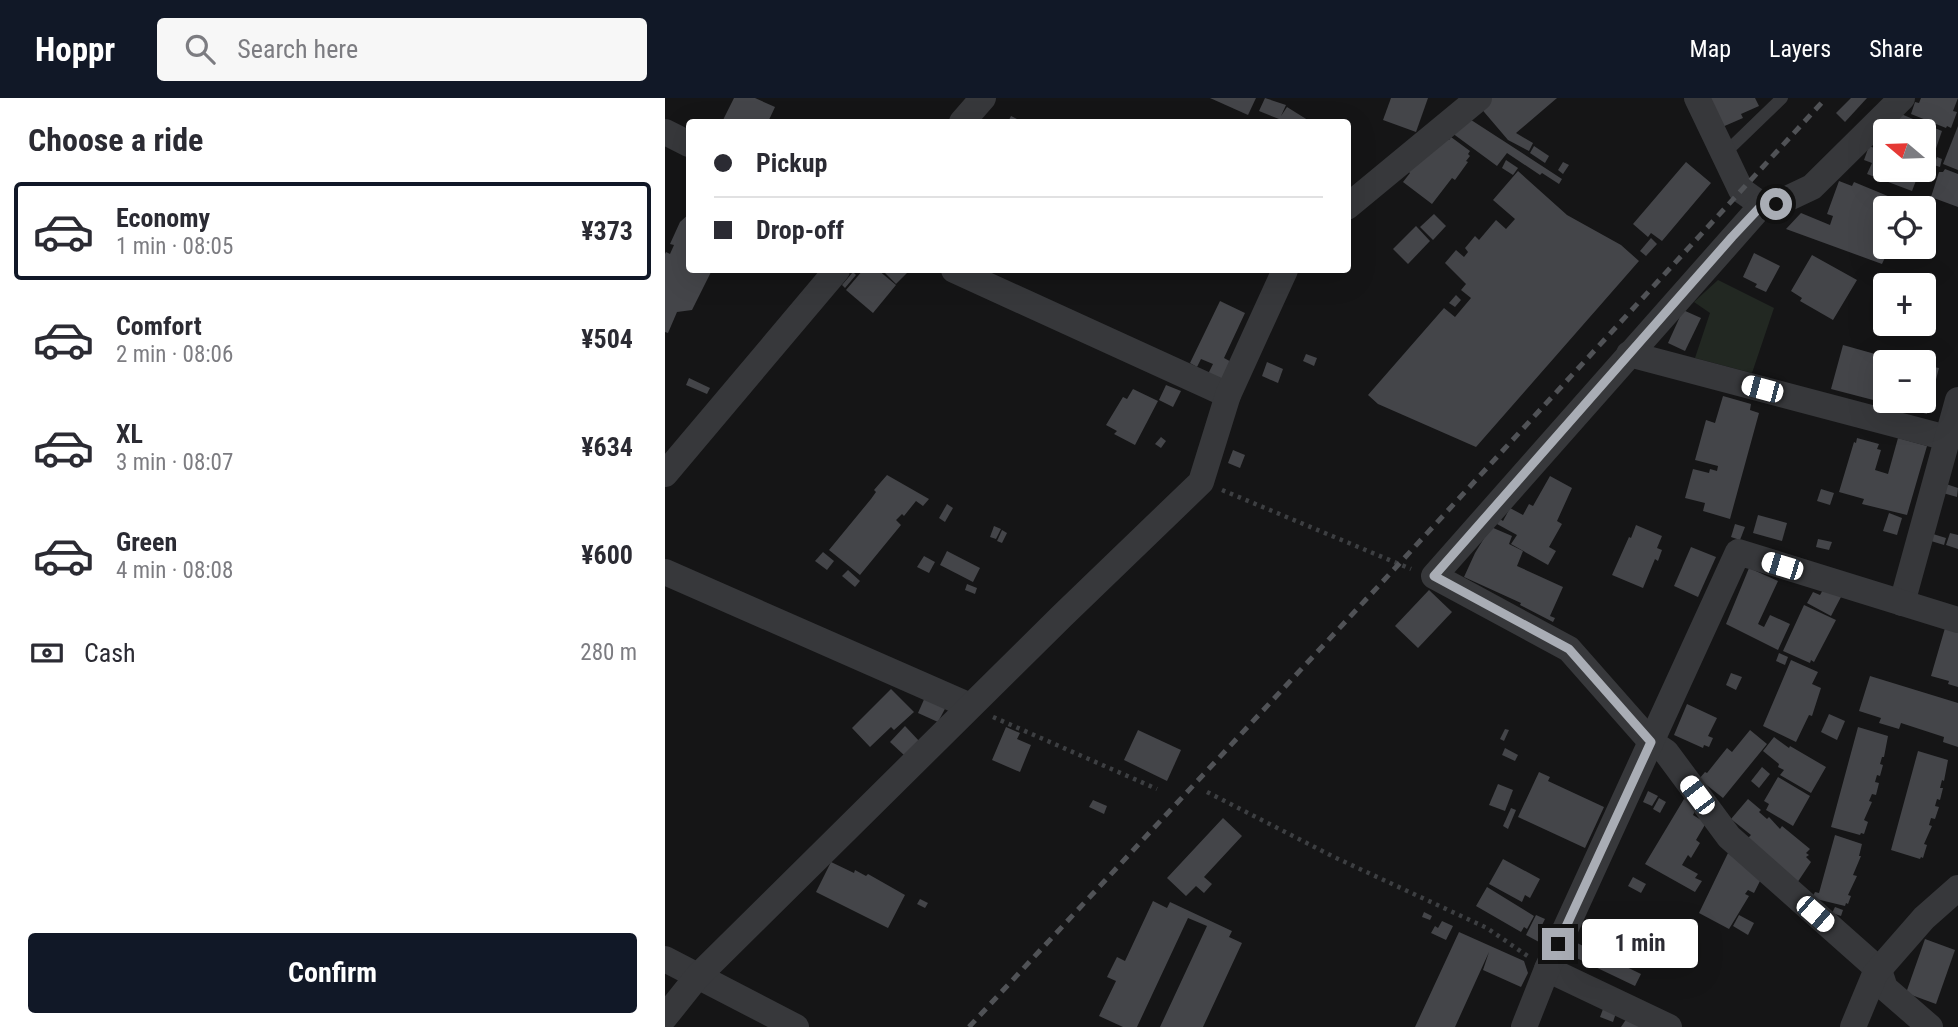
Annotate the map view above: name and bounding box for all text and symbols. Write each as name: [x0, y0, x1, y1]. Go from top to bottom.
search box: [157, 18, 647, 81]
text: Hoppr: [35, 30, 115, 69]
icon: search: [181, 30, 219, 68]
text: Search here: [237, 34, 358, 64]
text: Map: [1690, 35, 1731, 63]
text: Layers: [1769, 35, 1831, 63]
text: Share: [1869, 35, 1923, 63]
north arrow: [1873, 119, 1935, 182]
map controls: [1873, 119, 1936, 413]
text: Choose a ride: [28, 121, 203, 159]
text: Pickup: [756, 148, 827, 178]
route start: [1760, 188, 1792, 220]
button: locate: [1873, 196, 1936, 259]
icon: car: [32, 200, 95, 263]
text: Economy: [116, 203, 210, 233]
text: Drop-off: [756, 215, 844, 245]
text: ¥373: [581, 216, 633, 246]
text: 1 min · 08:05: [116, 233, 233, 260]
button: +: [1873, 273, 1936, 336]
icon: car: [32, 308, 95, 371]
text: Comfort: [116, 311, 202, 341]
text: ¥504: [581, 324, 633, 354]
text: 2 min · 08:06: [116, 341, 233, 368]
button: −: [1873, 350, 1936, 413]
car: [1739, 373, 1786, 405]
icon: car: [32, 416, 95, 479]
text: XL: [116, 419, 143, 449]
text: ¥634: [581, 432, 633, 462]
text: 3 min · 08:07: [116, 449, 233, 476]
icon: car: [32, 524, 95, 587]
text: Green: [116, 527, 177, 557]
text: ¥600: [581, 540, 633, 570]
car: [1759, 550, 1806, 582]
text: 4 min · 08:08: [116, 557, 233, 584]
icon: cash: [28, 634, 66, 672]
text: Cash: [84, 638, 136, 668]
text: 280 m: [580, 639, 637, 666]
car: [1676, 772, 1719, 818]
car: [1793, 892, 1838, 936]
callout: 1 min: [1582, 920, 1698, 968]
route end: [1542, 928, 1574, 960]
text: 1 min: [1614, 930, 1666, 957]
button: Confirm: [28, 933, 637, 1013]

